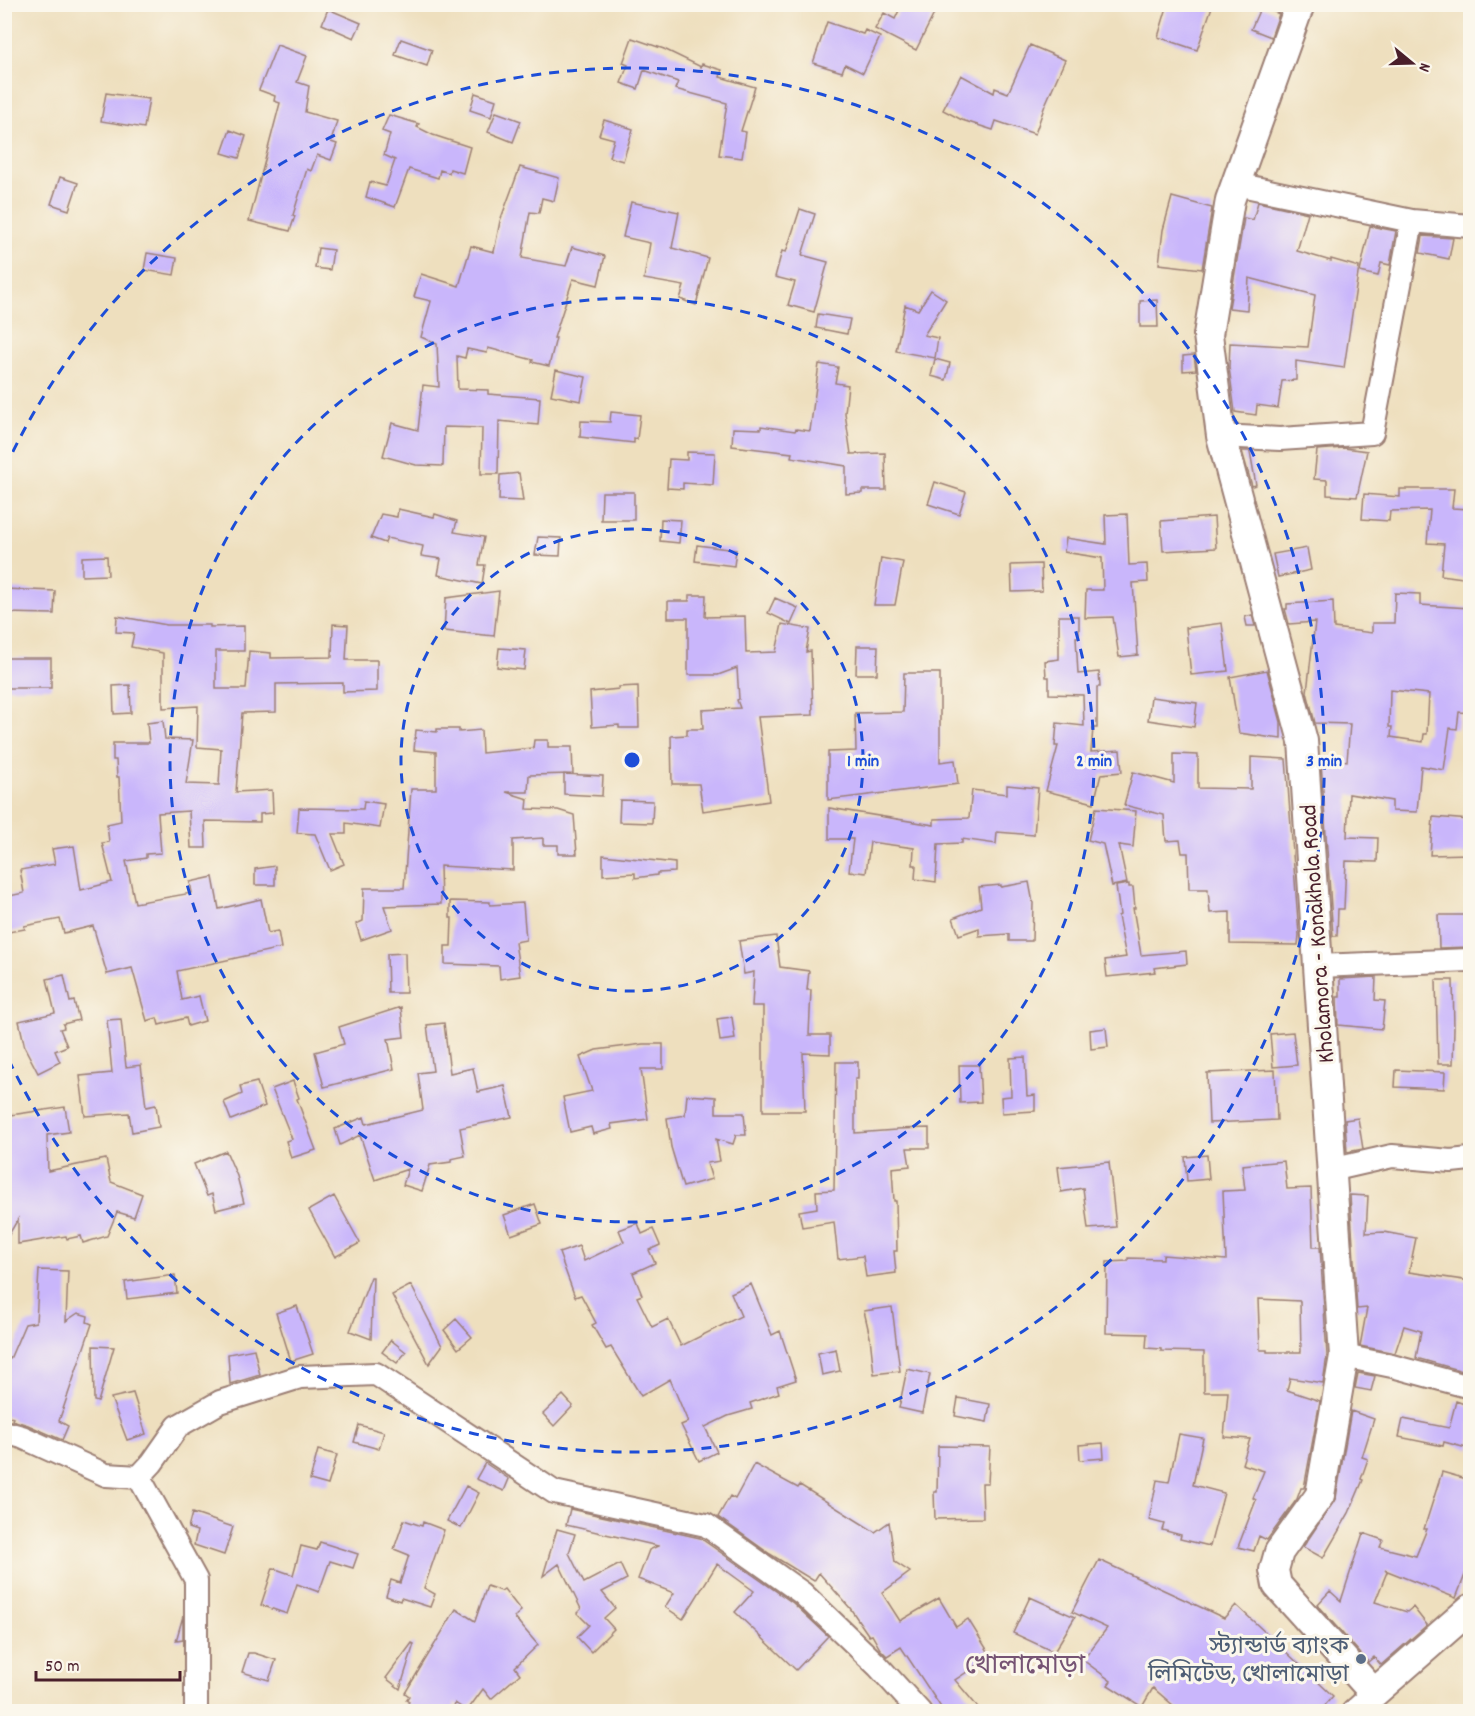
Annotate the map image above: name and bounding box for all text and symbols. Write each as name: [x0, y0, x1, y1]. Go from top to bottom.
north arrow: [1382, 33, 1442, 93]
text: N: [1412, 60, 1436, 75]
centre of rings: [622, 750, 642, 770]
text: 1 min: [847, 750, 879, 775]
text: 2 min: [1076, 750, 1112, 775]
text: 3 min: [1306, 750, 1342, 775]
street label: Kholamora - Konakhola Road: [1293, 803, 1345, 1064]
place label: স্ট্যান্ডার্ড ব্যাংক লিমিটেড, খোলামোড়া: [1147, 1630, 1350, 1693]
scale bar: [36, 1644, 180, 1682]
district label: খোলামোড়া: [965, 1648, 1086, 1687]
marker: স্ট্যান্ডার্ড ব্যাংক লিমিটেড, খোলামোড়া: [1354, 1652, 1368, 1666]
text: 50 m: [45, 1655, 80, 1680]

